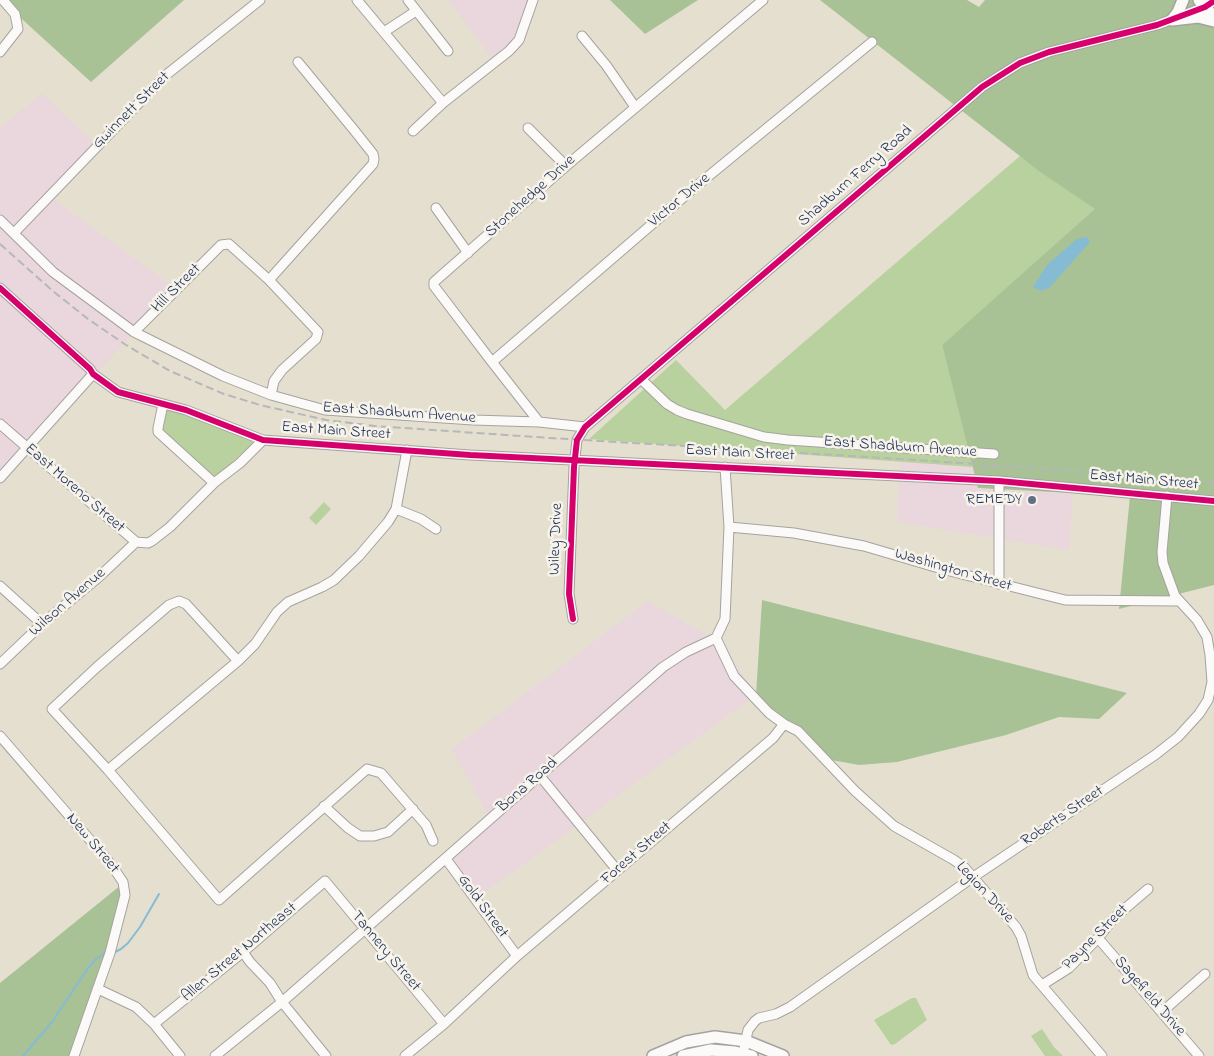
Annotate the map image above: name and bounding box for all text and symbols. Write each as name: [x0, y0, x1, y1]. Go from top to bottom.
street label: Gwinnett Street: [89, 68, 175, 154]
street label: Shadburn Ferry Road: [795, 122, 917, 232]
street label: Stonehedge Drive: [482, 152, 580, 242]
street label: Victor Drive: [645, 170, 715, 232]
street label: Hill Street: [148, 260, 206, 318]
street label: East Shadburn Avenue: [322, 399, 476, 429]
street label: East Main Street: [281, 419, 391, 445]
street label: East Shadburn Avenue: [823, 433, 977, 463]
street label: East Moreno Street: [20, 440, 128, 538]
street label: East Main Street: [685, 442, 795, 466]
street label: East Main Street: [1089, 467, 1199, 495]
place label: REMEDY: [966, 490, 1022, 510]
marker: REMEDY: [1026, 494, 1038, 506]
street label: Wiley Drive: [546, 503, 568, 575]
street label: Washington Street: [892, 545, 1014, 597]
street label: Wilson Avenue: [26, 565, 110, 641]
street label: Bona Road: [494, 754, 562, 818]
street label: Roberts Street: [1018, 782, 1108, 852]
street label: New Street: [61, 810, 123, 878]
street label: Forest Street: [598, 818, 676, 890]
street label: Legion Drive: [951, 858, 1017, 928]
street label: Gold Street: [453, 871, 511, 943]
street label: Allen Street Northeast: [178, 899, 302, 1007]
street label: Payne Street: [1059, 901, 1133, 975]
street label: Tannery Street: [346, 908, 424, 996]
street label: Sagefield Drive: [1109, 953, 1189, 1041]

